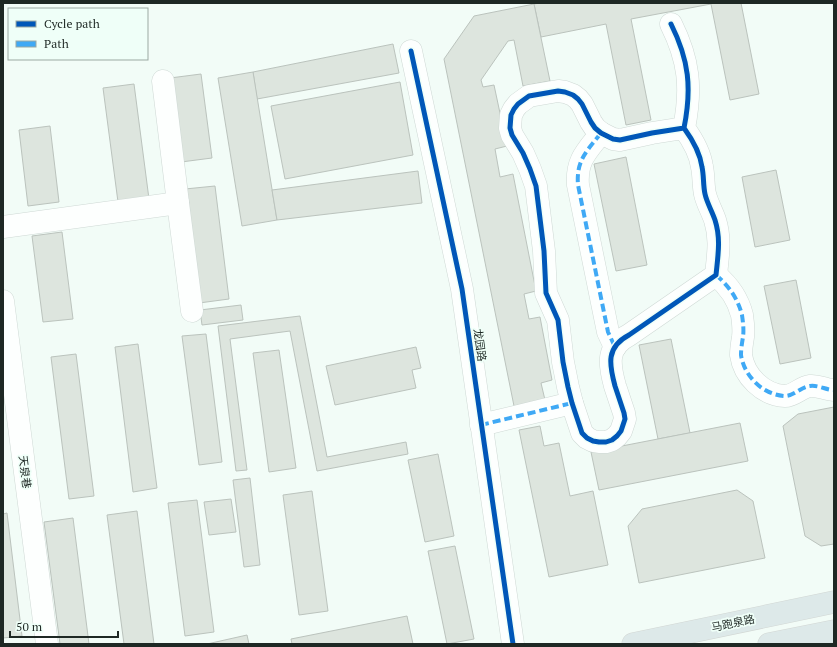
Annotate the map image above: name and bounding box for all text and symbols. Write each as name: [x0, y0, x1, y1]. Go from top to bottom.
legend: [8, 8, 148, 60]
text: Cycle path: [44, 16, 100, 31]
text: Path: [44, 36, 69, 51]
street label: 龙园路: [471, 328, 489, 362]
street label: 天泉巷: [16, 455, 34, 489]
street label: 马跑泉路: [710, 612, 756, 634]
scale bar: [10, 613, 118, 639]
text: 50 m: [16, 619, 43, 634]

